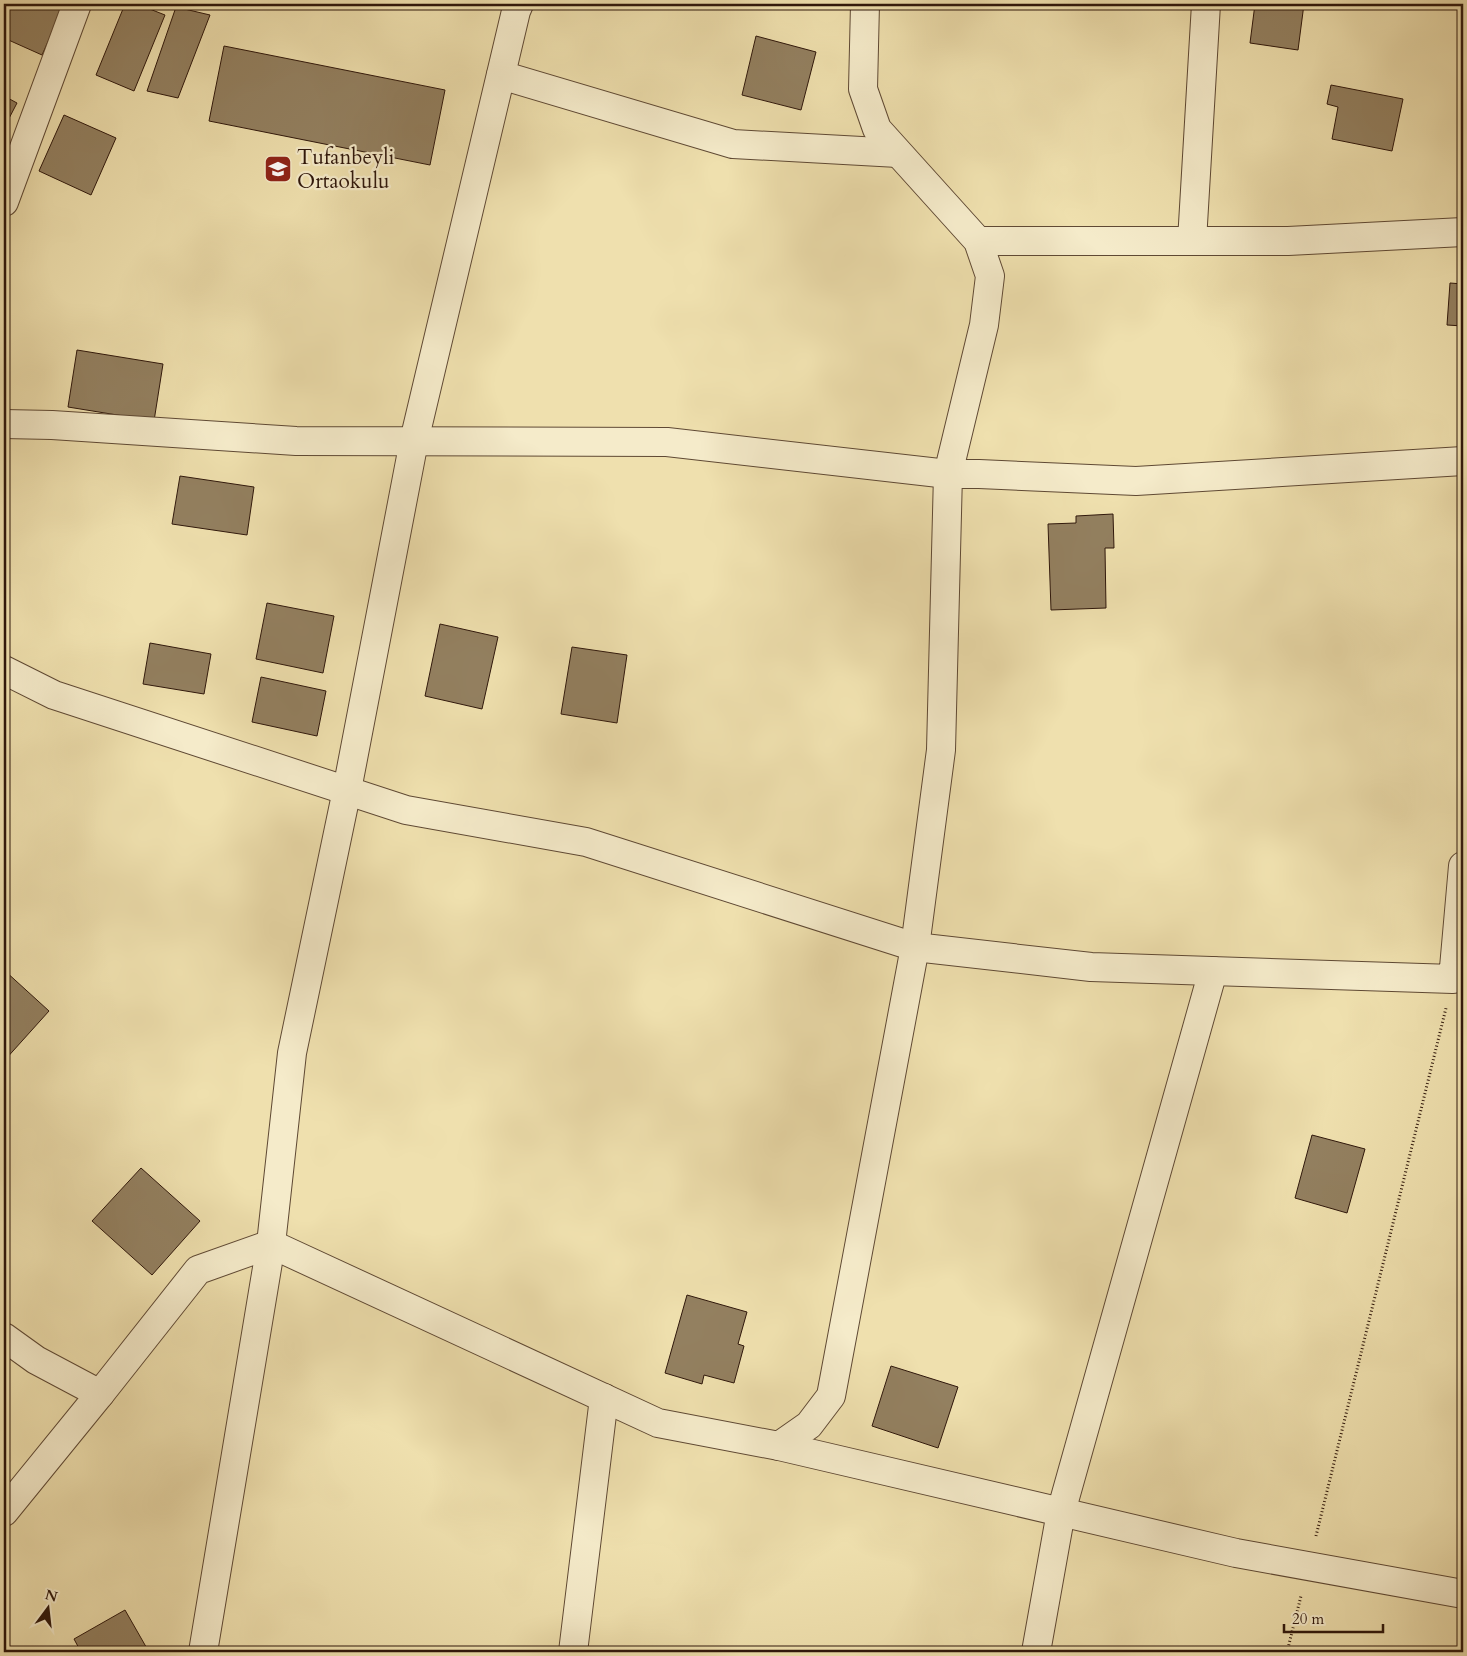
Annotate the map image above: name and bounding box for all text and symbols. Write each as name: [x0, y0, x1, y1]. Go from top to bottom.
place label: Tufanbeyli Ortaokulu: [297, 143, 395, 196]
school or university icon: Tufanbeyli Ortaokulu: [263, 154, 293, 184]
north arrow: [22, 1584, 72, 1634]
text: N: [43, 1585, 60, 1607]
scale bar: [1284, 1601, 1383, 1633]
text: 20 m: [1292, 1609, 1324, 1629]

